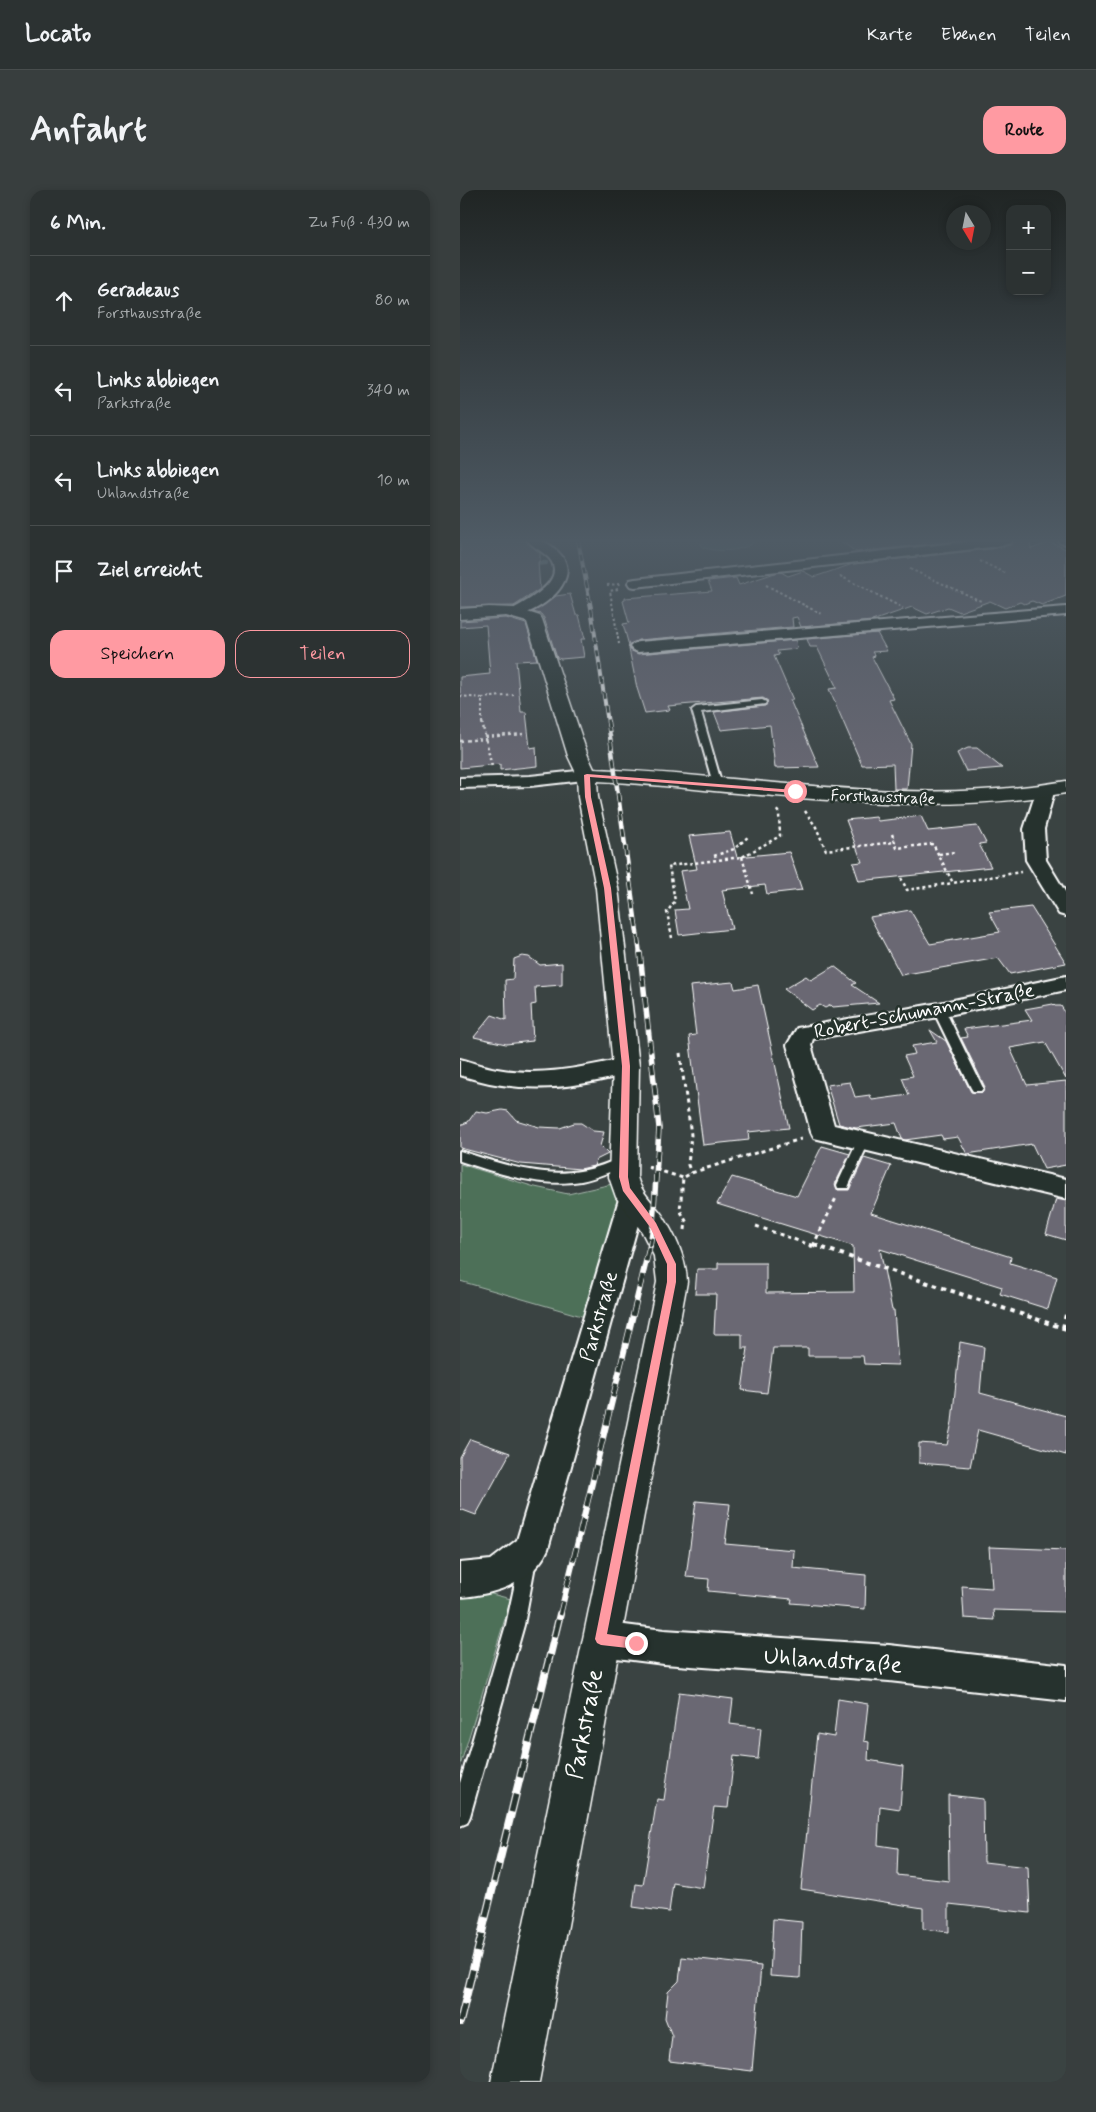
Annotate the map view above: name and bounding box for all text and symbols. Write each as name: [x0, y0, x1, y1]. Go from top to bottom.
text: Locato: [25, 19, 91, 50]
text: Karte: [867, 23, 913, 47]
text: Ebenen: [941, 23, 997, 47]
text: Teilen: [1025, 23, 1071, 47]
button: Route: [983, 106, 1066, 154]
text: Anfahrt: [30, 107, 147, 153]
north arrow: [946, 205, 991, 250]
map controls: [1006, 205, 1051, 295]
button: +: [1006, 205, 1051, 250]
text: 6 Min.: [50, 209, 106, 237]
text: Zu Fuß · 430 m: [308, 212, 410, 233]
button: −: [1006, 250, 1051, 295]
text: Geradeaus: [97, 278, 179, 303]
icon: ahead: [50, 287, 78, 315]
text: 80 m: [375, 290, 410, 311]
text: Forsthausstraße: [97, 303, 202, 324]
text: Links abbiegen: [97, 368, 219, 393]
icon: left: [50, 377, 78, 405]
text: 340 m: [366, 380, 410, 401]
text: Parkstraße: [97, 393, 172, 414]
text: Links abbiegen: [97, 458, 219, 483]
icon: left: [50, 467, 78, 495]
text: 10 m: [377, 470, 410, 491]
text: Uhlandstraße: [97, 483, 190, 504]
icon: arrive: [50, 557, 78, 585]
text: Ziel erreicht: [97, 558, 202, 583]
button: Speichern: [50, 630, 225, 678]
button: Teilen: [235, 630, 410, 678]
route start: [784, 780, 807, 803]
street label: Forsthausstraße: [830, 785, 936, 810]
street label: Robert-Schumann-Straße: [812, 977, 1037, 1046]
street label: Parkstraße: [574, 1268, 625, 1365]
route end: [625, 1632, 648, 1655]
street label: Uhlandstraße: [763, 1641, 903, 1682]
street label: Parkstraße: [560, 1666, 611, 1782]

